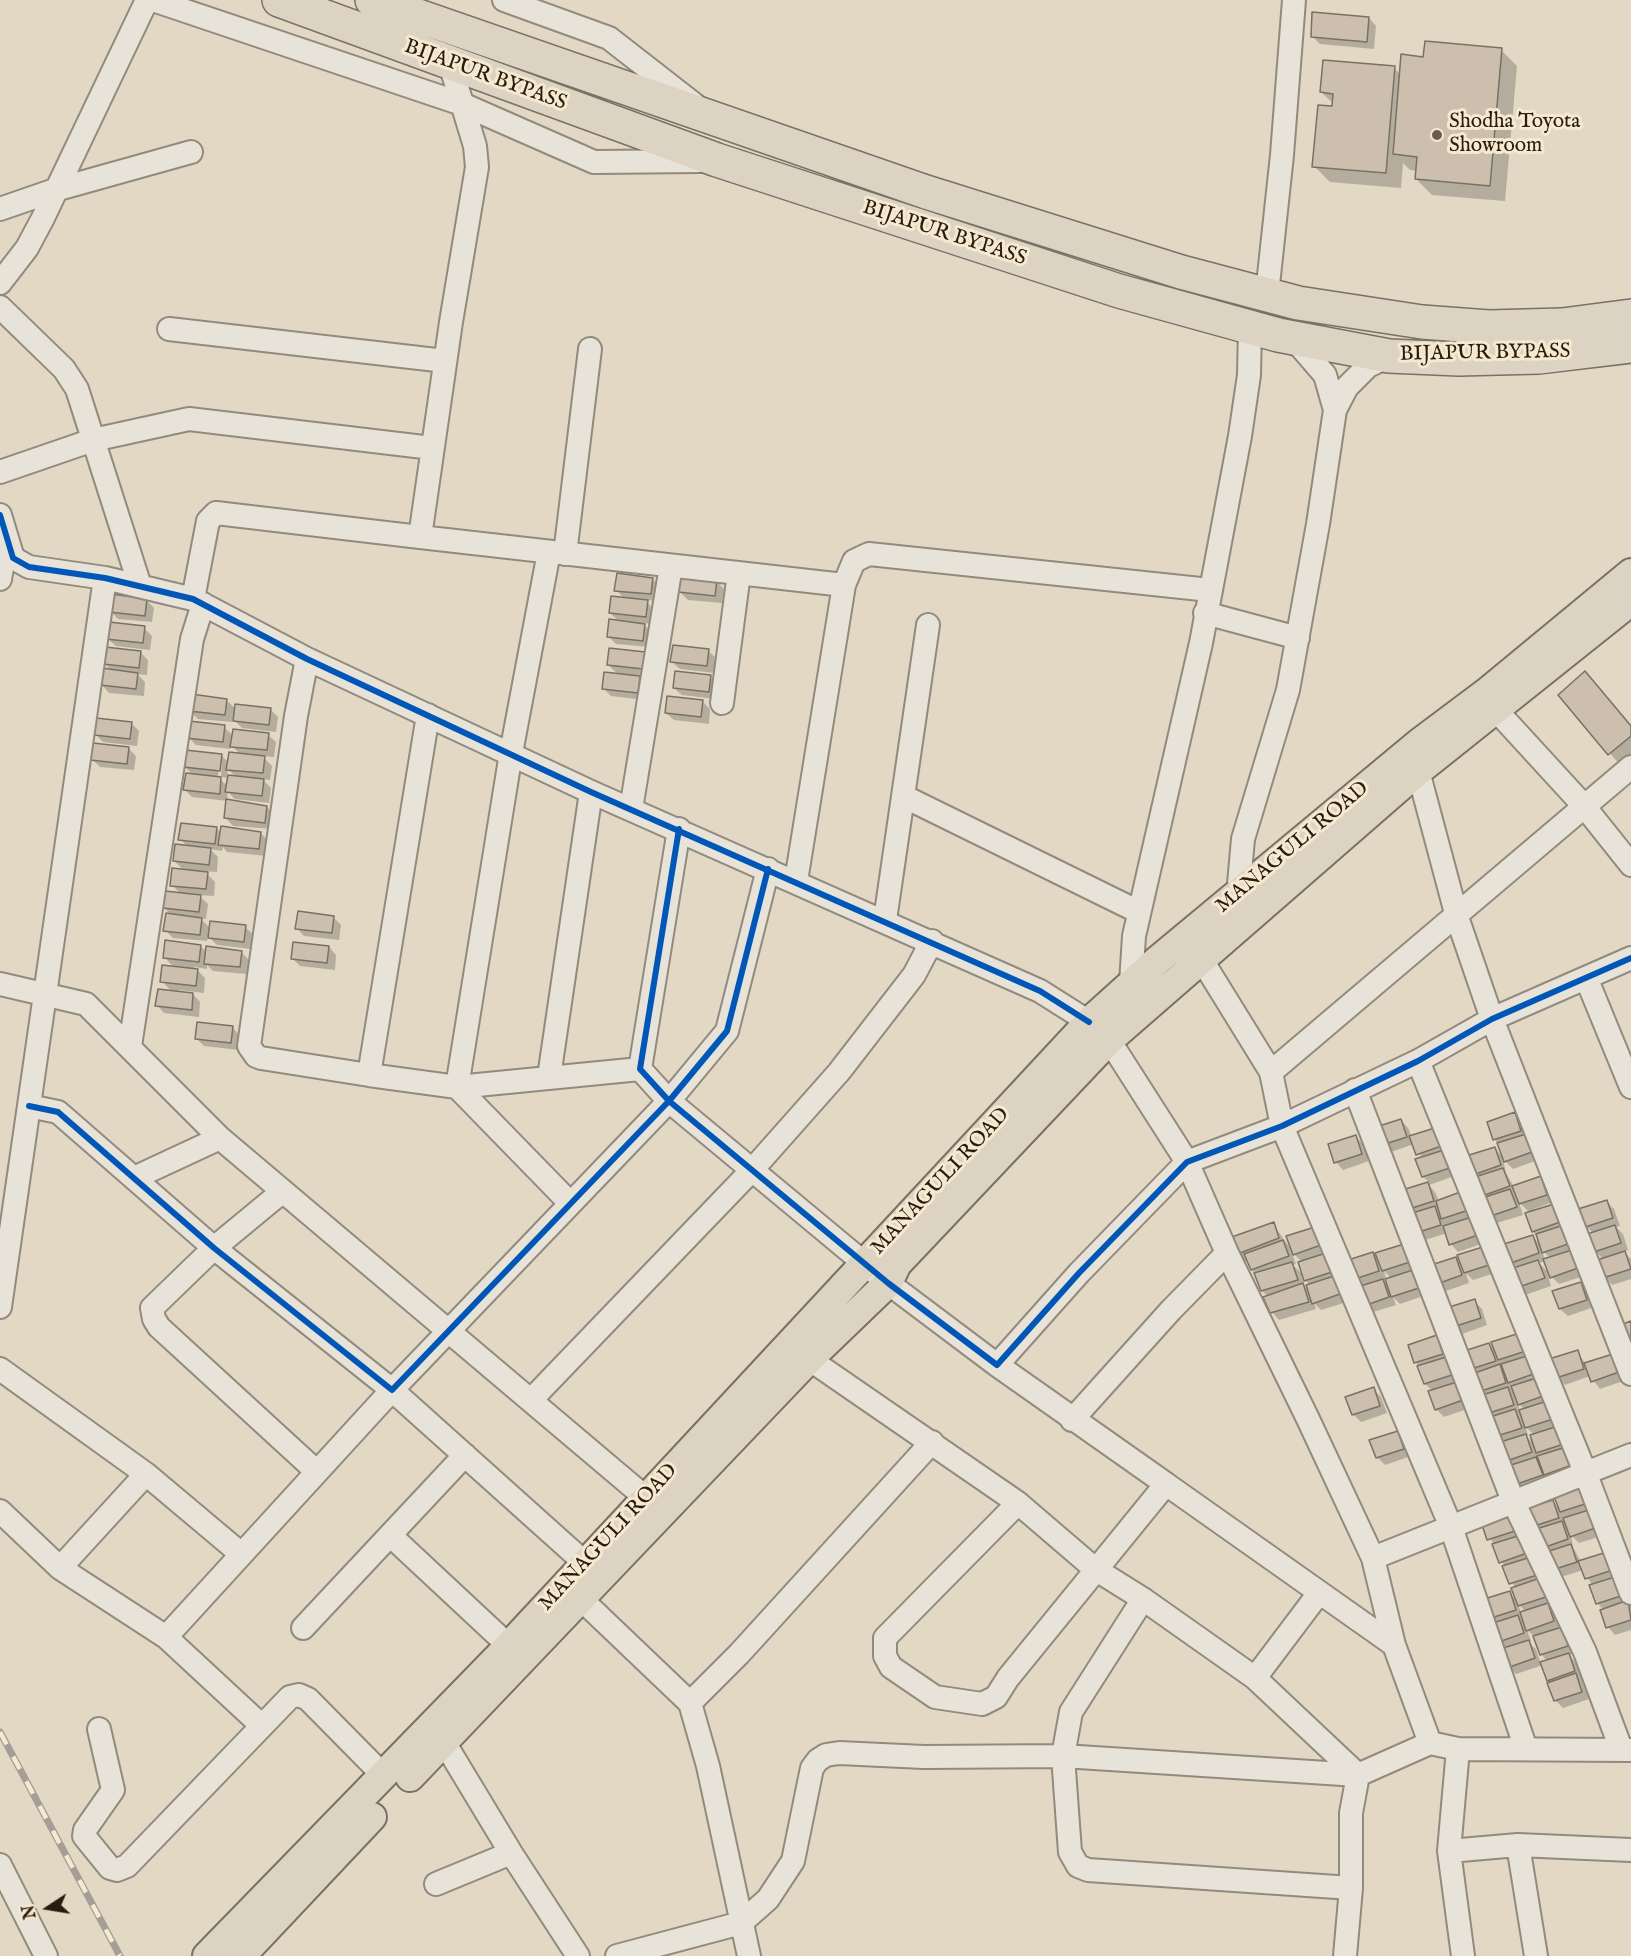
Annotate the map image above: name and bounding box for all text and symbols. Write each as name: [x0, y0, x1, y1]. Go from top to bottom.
street label: BIJAPUR BYPASS: [400, 35, 570, 117]
place label: Shodha Toyota Showroom: [1449, 110, 1580, 160]
marker: Shodha Toyota Showroom: [1430, 128, 1444, 142]
street label: BIJAPUR BYPASS: [859, 196, 1029, 272]
street label: BIJAPUR BYPASS: [1399, 340, 1571, 368]
street label: MANAGULI ROAD: [1211, 777, 1375, 919]
street label: MANAGULI ROAD: [866, 1103, 1016, 1261]
street label: MANAGULI ROAD: [534, 1459, 684, 1617]
north arrow: [18, 1878, 78, 1938]
text: N: [19, 1903, 42, 1921]

